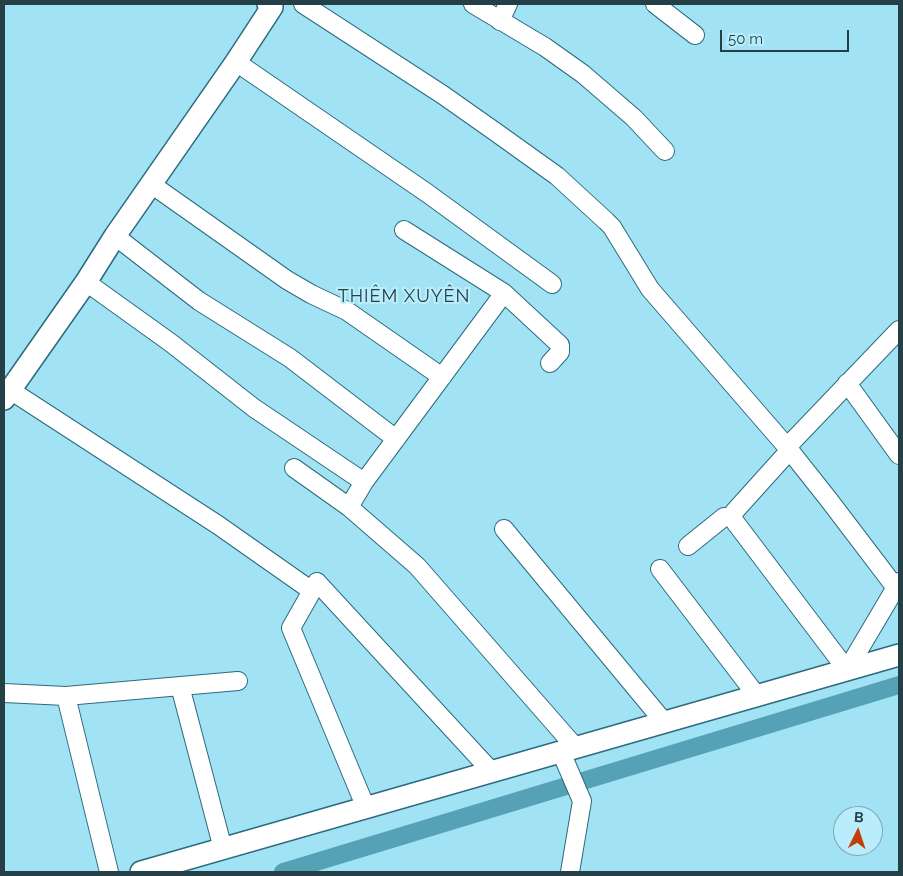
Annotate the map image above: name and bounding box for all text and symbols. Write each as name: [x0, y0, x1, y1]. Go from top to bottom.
scale bar: [723, 20, 852, 52]
text: 50 m: [728, 30, 763, 48]
district label: THIÊM XUYÊN: [336, 286, 472, 308]
north arrow: [833, 806, 883, 856]
text: B: [854, 809, 864, 825]

